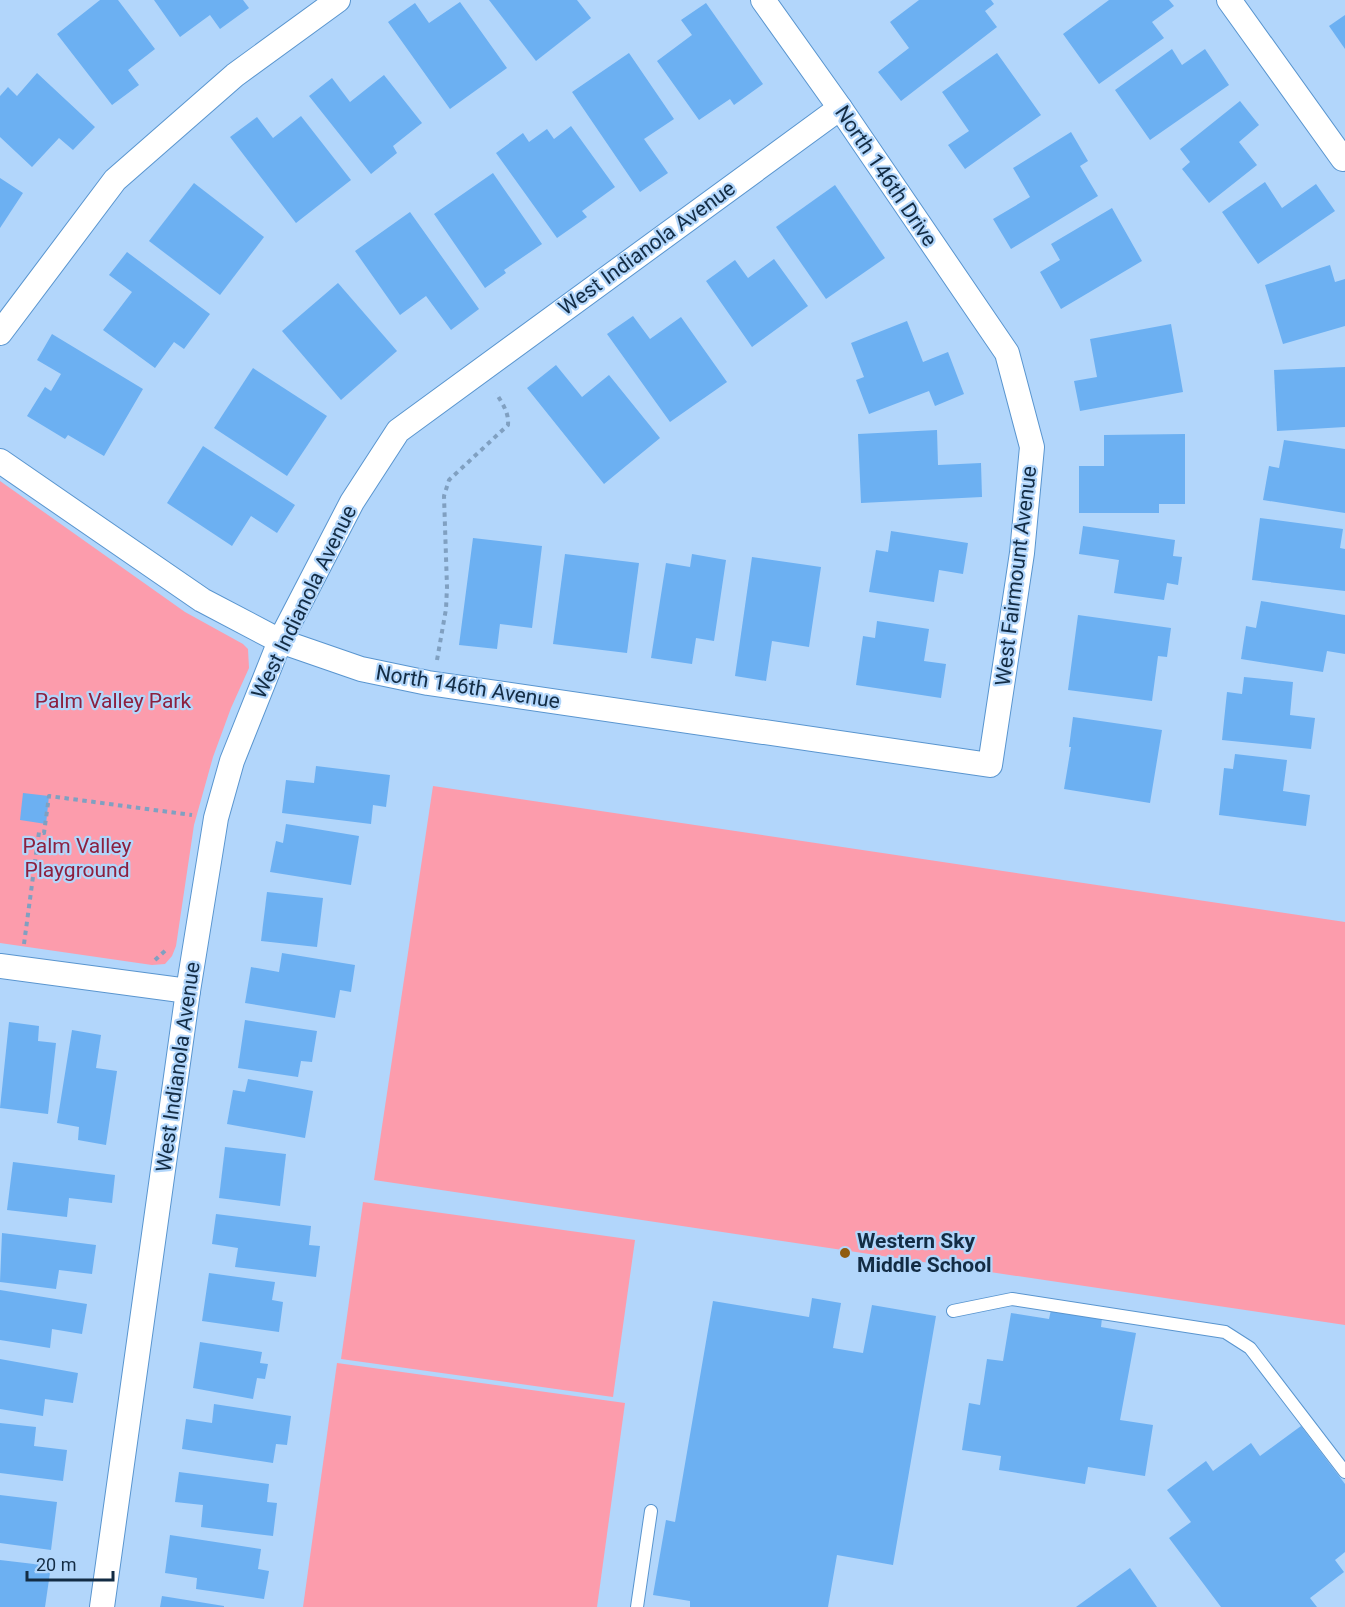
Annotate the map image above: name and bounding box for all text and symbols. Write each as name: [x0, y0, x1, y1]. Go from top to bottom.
street label: North 146th Drive: [830, 101, 942, 251]
street label: West Indianola Avenue: [554, 176, 740, 320]
street label: West Fairmount Avenue: [991, 465, 1041, 687]
street label: West Indianola Avenue: [247, 501, 361, 703]
street label: North 146th Avenue: [374, 661, 562, 713]
park label: Palm Valley Park: [35, 689, 191, 713]
park label: Palm Valley Playground: [23, 834, 131, 882]
street label: West Indianola Avenue: [151, 960, 205, 1174]
place label: Western Sky Middle School: [857, 1229, 992, 1277]
marker: Western Sky Middle School: [838, 1246, 852, 1260]
scale bar: [27, 1544, 112, 1582]
text: 20 m: [36, 1554, 76, 1575]

